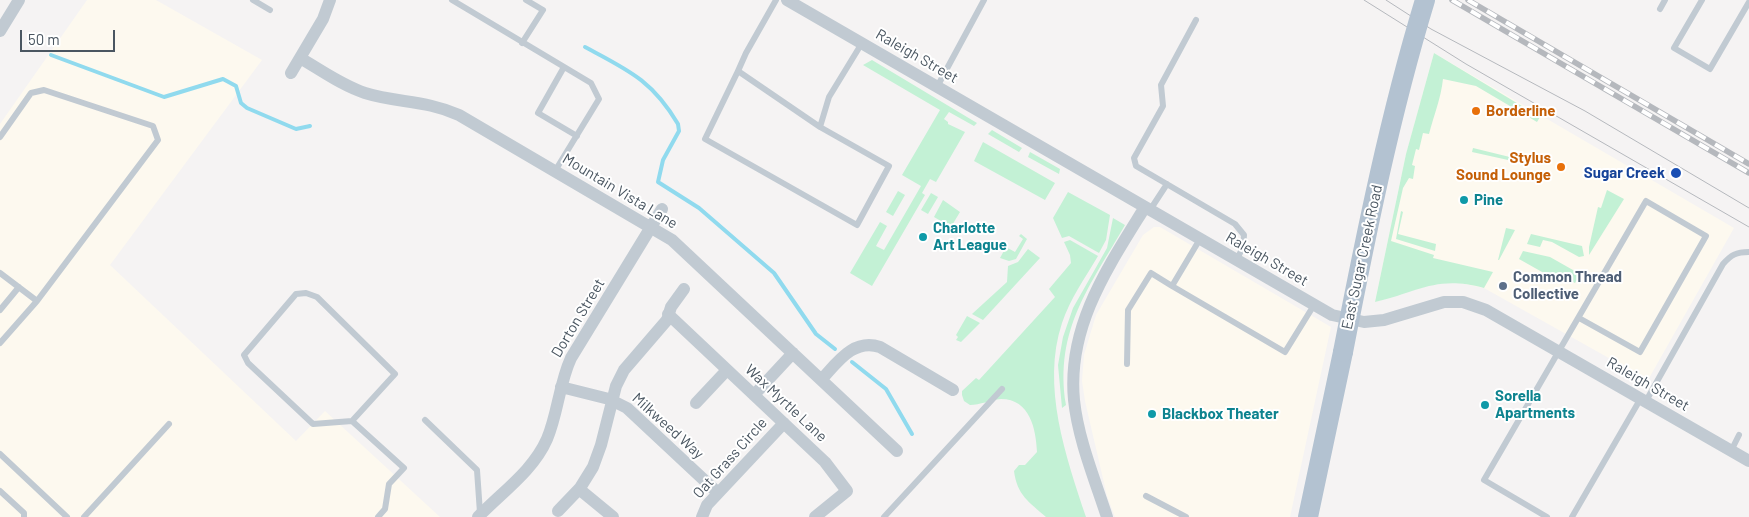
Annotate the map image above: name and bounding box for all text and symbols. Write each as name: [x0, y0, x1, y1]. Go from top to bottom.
scale bar: [22, 20, 118, 52]
street label: Raleigh Street: [873, 25, 961, 87]
text: 50 m: [28, 30, 60, 48]
place label: Borderline: [1486, 102, 1555, 120]
marker: Borderline: [1470, 105, 1482, 117]
street label: Mountain Vista Lane: [559, 149, 681, 233]
place label: Stylus Sound Lounge: [1456, 149, 1551, 184]
marker: Stylus Sound Lounge: [1555, 161, 1567, 173]
place label: Sugar Creek: [1584, 164, 1665, 182]
marker: Sugar Creek: [1669, 166, 1683, 180]
street label: East Sugar Creek Road: [1338, 183, 1386, 331]
place label: Pine: [1474, 191, 1503, 209]
marker: Pine: [1458, 194, 1470, 206]
place label: Charlotte Art League: [933, 219, 1007, 254]
street label: Raleigh Street: [1223, 228, 1311, 290]
marker: Charlotte Art League: [917, 231, 929, 243]
place label: Common Thread Collective: [1513, 268, 1622, 303]
street label: Dorton Street: [547, 275, 609, 361]
marker: Common Thread Collective: [1497, 280, 1509, 292]
street label: Raleigh Street: [1604, 353, 1692, 415]
street label: Wax Myrtle Lane: [741, 360, 831, 446]
place label: Sorella Apartments: [1495, 387, 1575, 422]
street label: Milkweed Way: [628, 389, 708, 463]
marker: Sorella Apartments: [1479, 399, 1491, 411]
place label: Blackbox Theater: [1162, 405, 1279, 423]
marker: Blackbox Theater: [1146, 408, 1158, 420]
street label: Oat Grass Circle: [689, 414, 771, 502]

